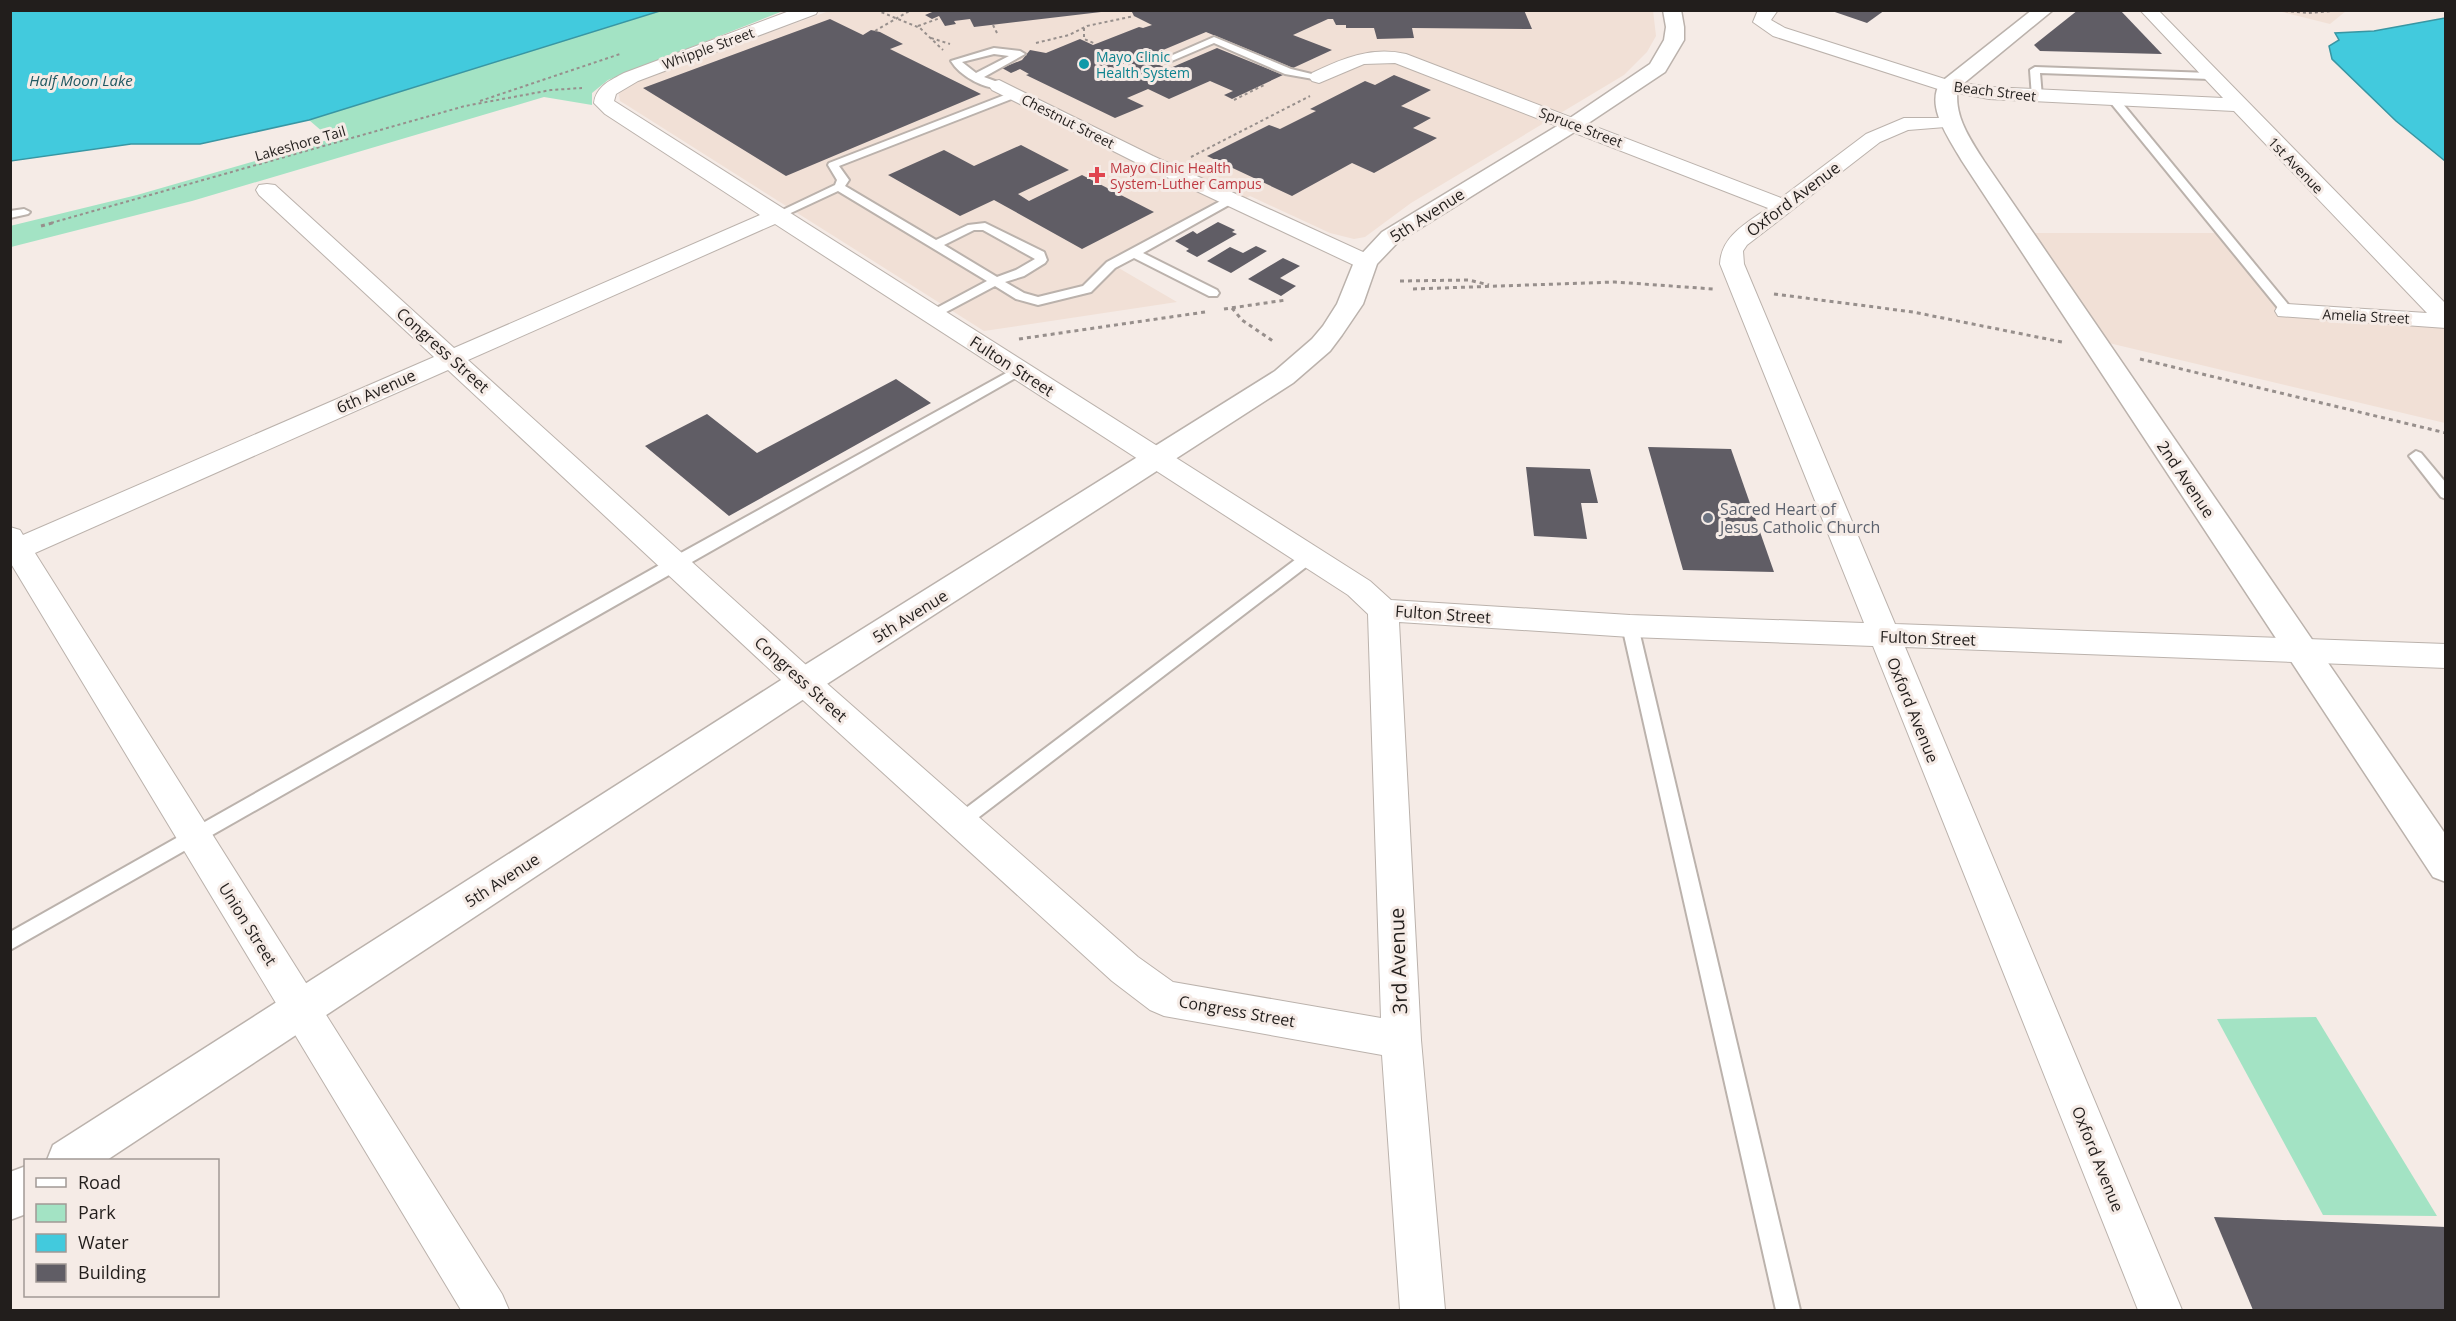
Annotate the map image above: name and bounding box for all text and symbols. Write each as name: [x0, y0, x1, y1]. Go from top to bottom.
street label: Whipple Street: [659, 23, 757, 73]
place label: Mayo Clinic Health System: [1096, 47, 1190, 82]
marker: Mayo Clinic Health System: [1077, 57, 1091, 71]
water label: Half Moon Lake: [29, 70, 133, 90]
street label: Beach Street: [1953, 77, 2037, 105]
street label: Chestnut Street: [1018, 89, 1118, 153]
street label: Spruce Street: [1537, 102, 1625, 152]
street label: Lakeshore Tail: [252, 121, 348, 165]
street label: 1st Avenue: [2264, 132, 2328, 198]
street label: Oxford Avenue: [1742, 156, 1844, 241]
place label: Mayo Clinic Health System-Luther Campus: [1110, 158, 1262, 193]
marker: Mayo Clinic Health System-Luther Campus: [1088, 166, 1106, 184]
street label: 5th Avenue: [1386, 183, 1468, 247]
street label: Congress Street: [392, 302, 494, 398]
street label: Amelia Street: [2322, 304, 2410, 328]
street label: Fulton Street: [966, 331, 1059, 402]
street label: 6th Avenue: [333, 364, 419, 418]
street label: 2nd Avenue: [2152, 436, 2220, 522]
place label: Sacred Heart of Jesus Catholic Church: [1718, 498, 1880, 538]
marker: Sacred Heart of Jesus Catholic Church: [1701, 511, 1715, 525]
street label: 5th Avenue: [868, 584, 952, 648]
street label: Fulton Street: [1394, 600, 1492, 628]
street label: Fulton Street: [1880, 625, 1977, 651]
street label: Congress Street: [750, 631, 852, 727]
street label: Oxford Avenue: [1882, 654, 1944, 766]
street label: 5th Avenue: [461, 848, 543, 912]
street label: Union Street: [214, 878, 282, 970]
street label: 3rd Avenue: [1383, 907, 1413, 1015]
street label: Congress Street: [1177, 990, 1297, 1032]
street label: Oxford Avenue: [2067, 1103, 2129, 1215]
legend: [24, 1159, 219, 1297]
text: Road: [78, 1170, 121, 1194]
text: Park: [78, 1200, 116, 1224]
text: Water: [78, 1230, 129, 1254]
text: Building: [78, 1260, 146, 1284]

